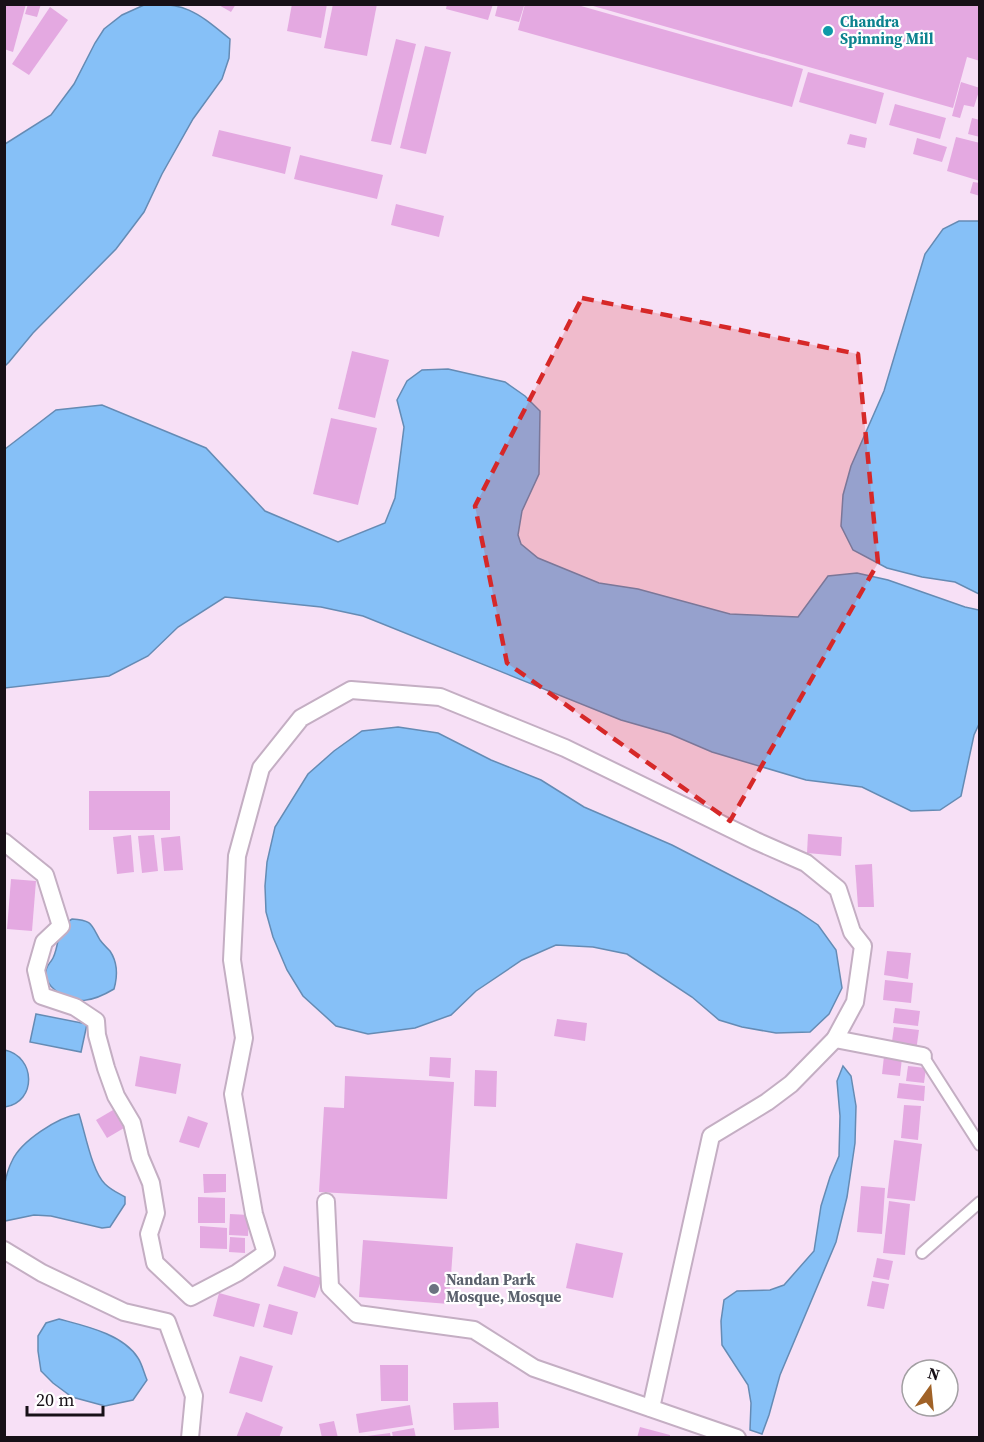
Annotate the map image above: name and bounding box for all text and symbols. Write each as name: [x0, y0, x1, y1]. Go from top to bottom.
place label: Chandra Spinning Mill: [840, 11, 934, 49]
marker: Chandra Spinning Mill: [821, 24, 835, 38]
place label: Nandan Park Mosque, Mosque: [446, 1269, 562, 1307]
marker: Nandan Park Mosque, Mosque: [427, 1282, 441, 1296]
north arrow: [900, 1358, 960, 1418]
text: N: [925, 1361, 943, 1386]
scale bar: [27, 1379, 104, 1417]
text: 20 m: [36, 1387, 74, 1412]

